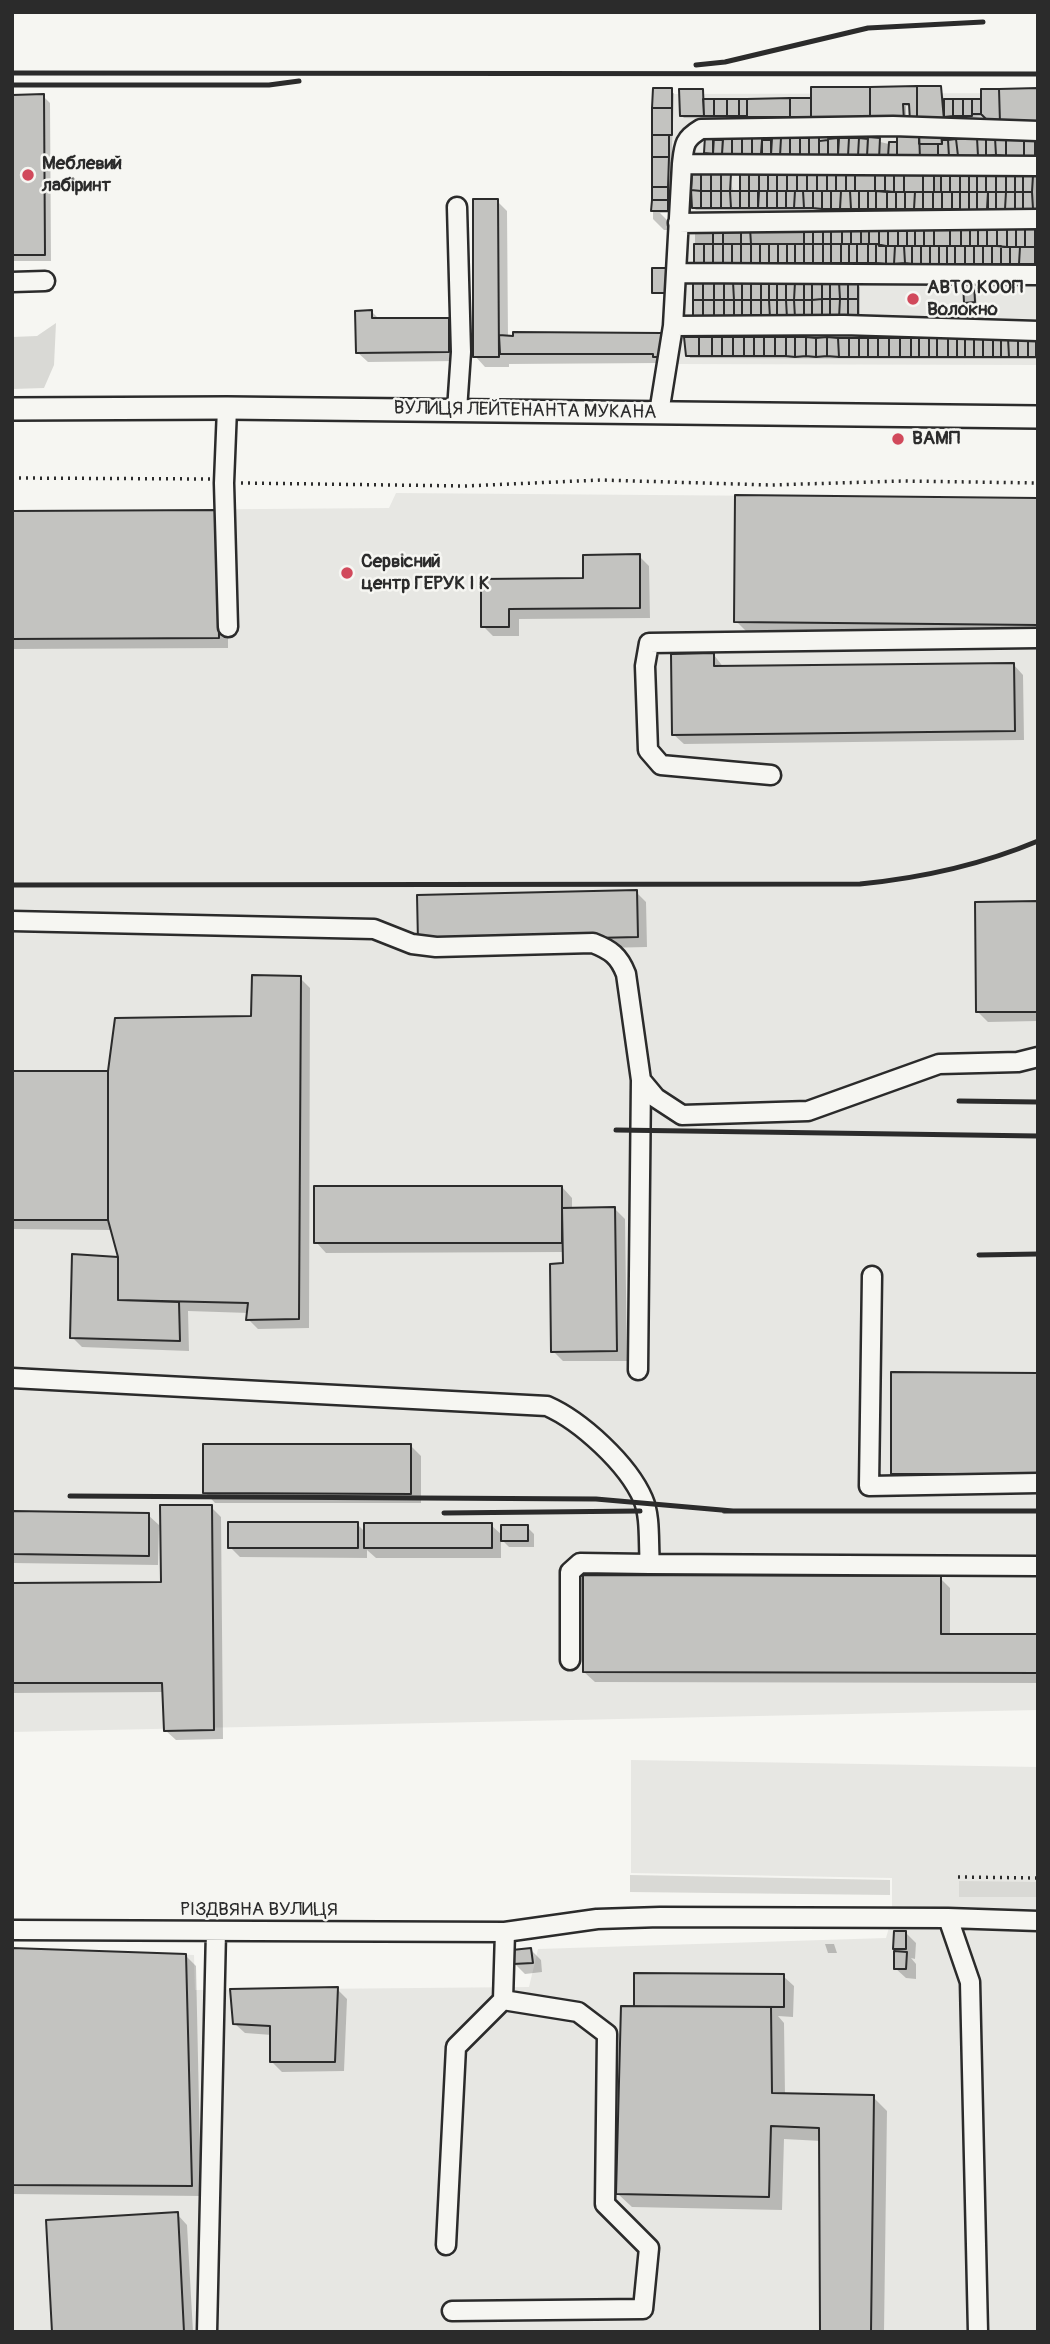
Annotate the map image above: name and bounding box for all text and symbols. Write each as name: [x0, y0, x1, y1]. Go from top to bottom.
place label: Меблевий лабіринт: [42, 153, 122, 197]
marker: Меблевий лабіринт: [20, 167, 36, 183]
place label: АВТО КООП Волокно: [927, 277, 1023, 321]
marker: АВТО КООП Волокно: [905, 291, 921, 307]
street label: ВУЛИЦЯ ЛЕЙТЕНАНТА МУКАНА: [393, 397, 657, 425]
place label: ВАМП: [912, 428, 960, 450]
marker: ВАМП: [890, 431, 906, 447]
place label: Сервісний центр ГЕРУК І К: [361, 551, 490, 595]
marker: Сервісний центр ГЕРУК І К: [339, 565, 355, 581]
street label: РІЗДВЯНА ВУЛИЦЯ: [180, 1899, 338, 1921]

